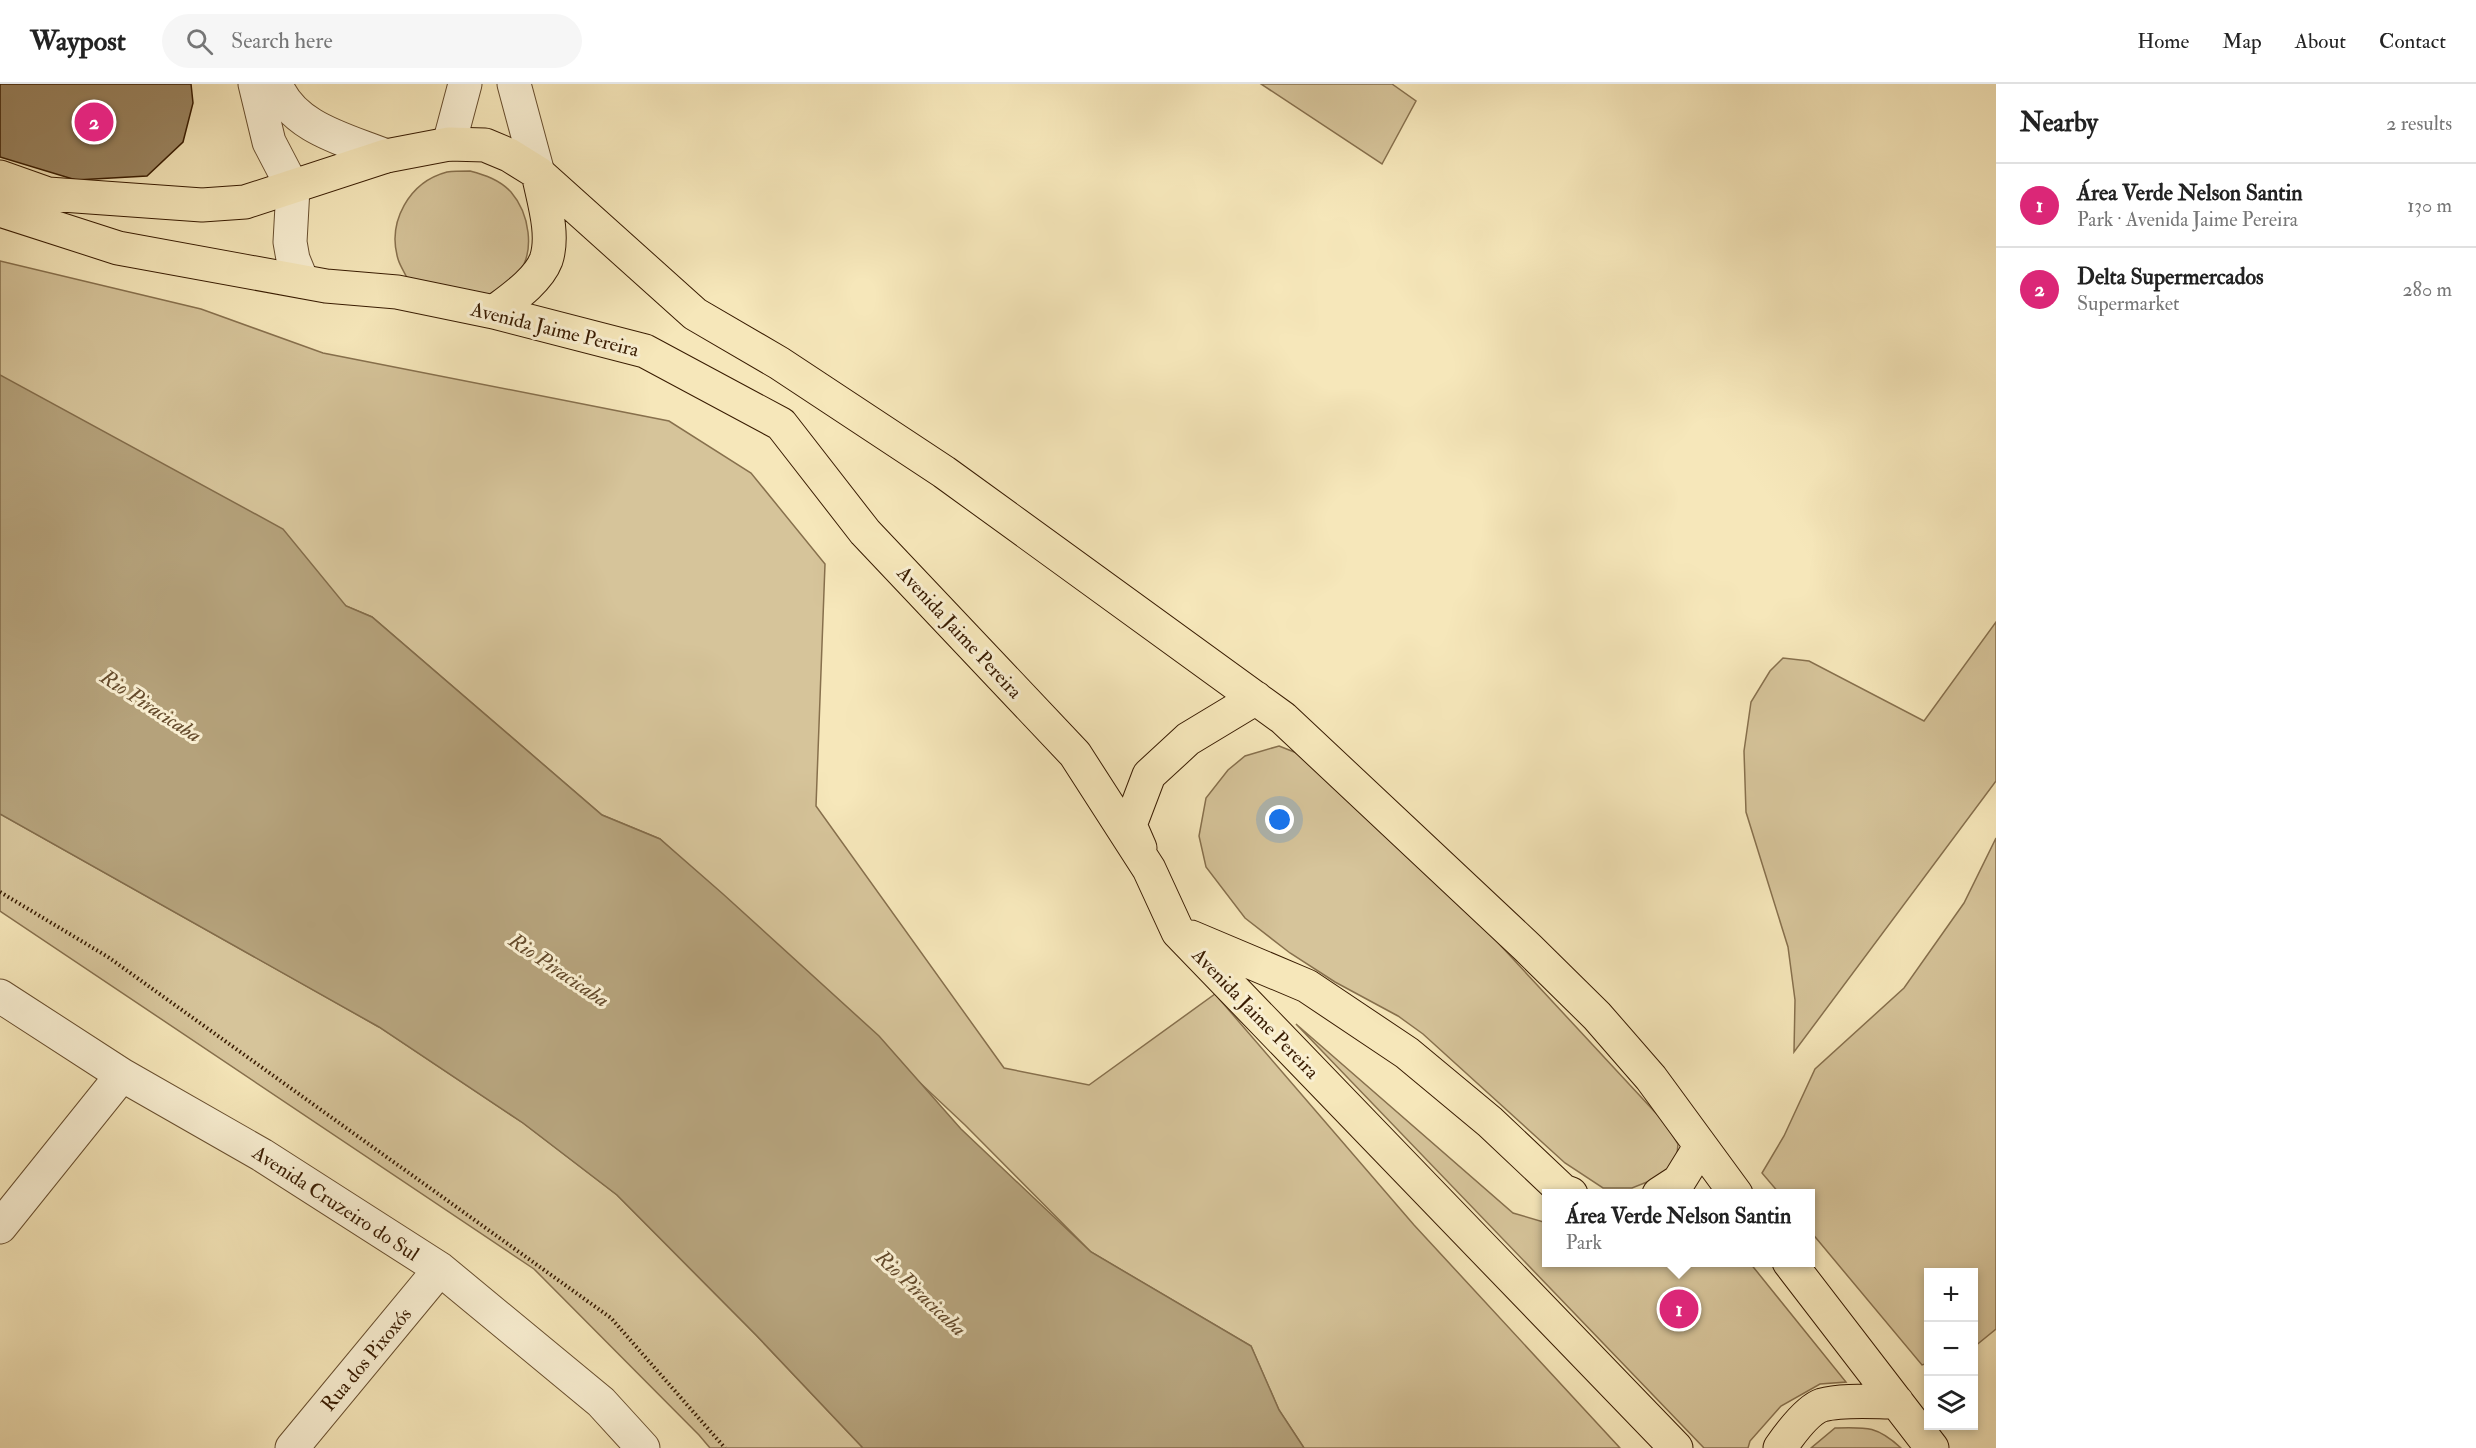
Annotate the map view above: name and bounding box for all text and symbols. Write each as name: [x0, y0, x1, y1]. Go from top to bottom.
search box: [162, 14, 582, 68]
text: Waypost: [30, 24, 126, 59]
icon: search: [183, 25, 216, 58]
text: Search here: [231, 27, 333, 55]
text: Home: [2137, 28, 2189, 55]
text: Map: [2222, 28, 2262, 55]
text: About: [2295, 28, 2346, 55]
text: Contact: [2379, 28, 2446, 55]
pin: 2: [74, 99, 113, 144]
text: Nearby: [2020, 107, 2098, 139]
text: 2 results: [2386, 111, 2452, 136]
text: Área Verde Nelson Santin: [2077, 179, 2303, 207]
text: 1: [2036, 193, 2043, 218]
text: 130 m: [2407, 193, 2452, 218]
text: Park · Avenida Jaime Pereira: [2077, 207, 2298, 232]
text: Delta Supermercados: [2077, 263, 2264, 291]
text: 2: [2034, 277, 2045, 302]
text: 280 m: [2402, 277, 2452, 302]
text: Supermarket: [2077, 291, 2180, 316]
street label: Avenida Jaime Pereira: [467, 296, 642, 363]
street label: Avenida Jaime Pereira: [891, 560, 1028, 704]
water label: Rio Piracicaba: [94, 663, 206, 749]
your location: [1265, 805, 1294, 834]
water label: Rio Piracicaba: [503, 927, 614, 1014]
street label: Avenida Jaime Pereira: [1186, 942, 1325, 1085]
street label: Avenida Cruzeiro do Sul: [247, 1140, 424, 1267]
popup: [1542, 1189, 1815, 1267]
text: Área Verde Nelson Santin: [1566, 1202, 1791, 1230]
text: Park: [1566, 1230, 1602, 1255]
water label: Rio Piracicaba: [869, 1244, 972, 1343]
map controls: [1924, 1268, 1978, 1430]
button: +: [1924, 1268, 1978, 1322]
pin: 1: [1660, 1286, 1698, 1332]
street label: Rua dos Pixoxós: [316, 1302, 417, 1416]
button: −: [1924, 1322, 1978, 1376]
button: layers: [1924, 1376, 1978, 1430]

